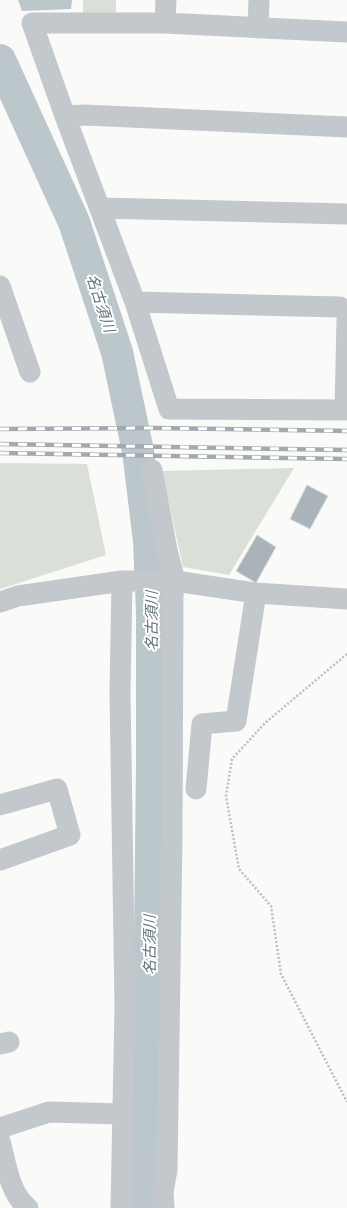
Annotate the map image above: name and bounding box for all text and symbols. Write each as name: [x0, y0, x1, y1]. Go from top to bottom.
water label: 名古須川: [83, 272, 120, 336]
water label: 名古須川: [142, 589, 161, 651]
water label: 名古須川: [140, 913, 159, 975]

